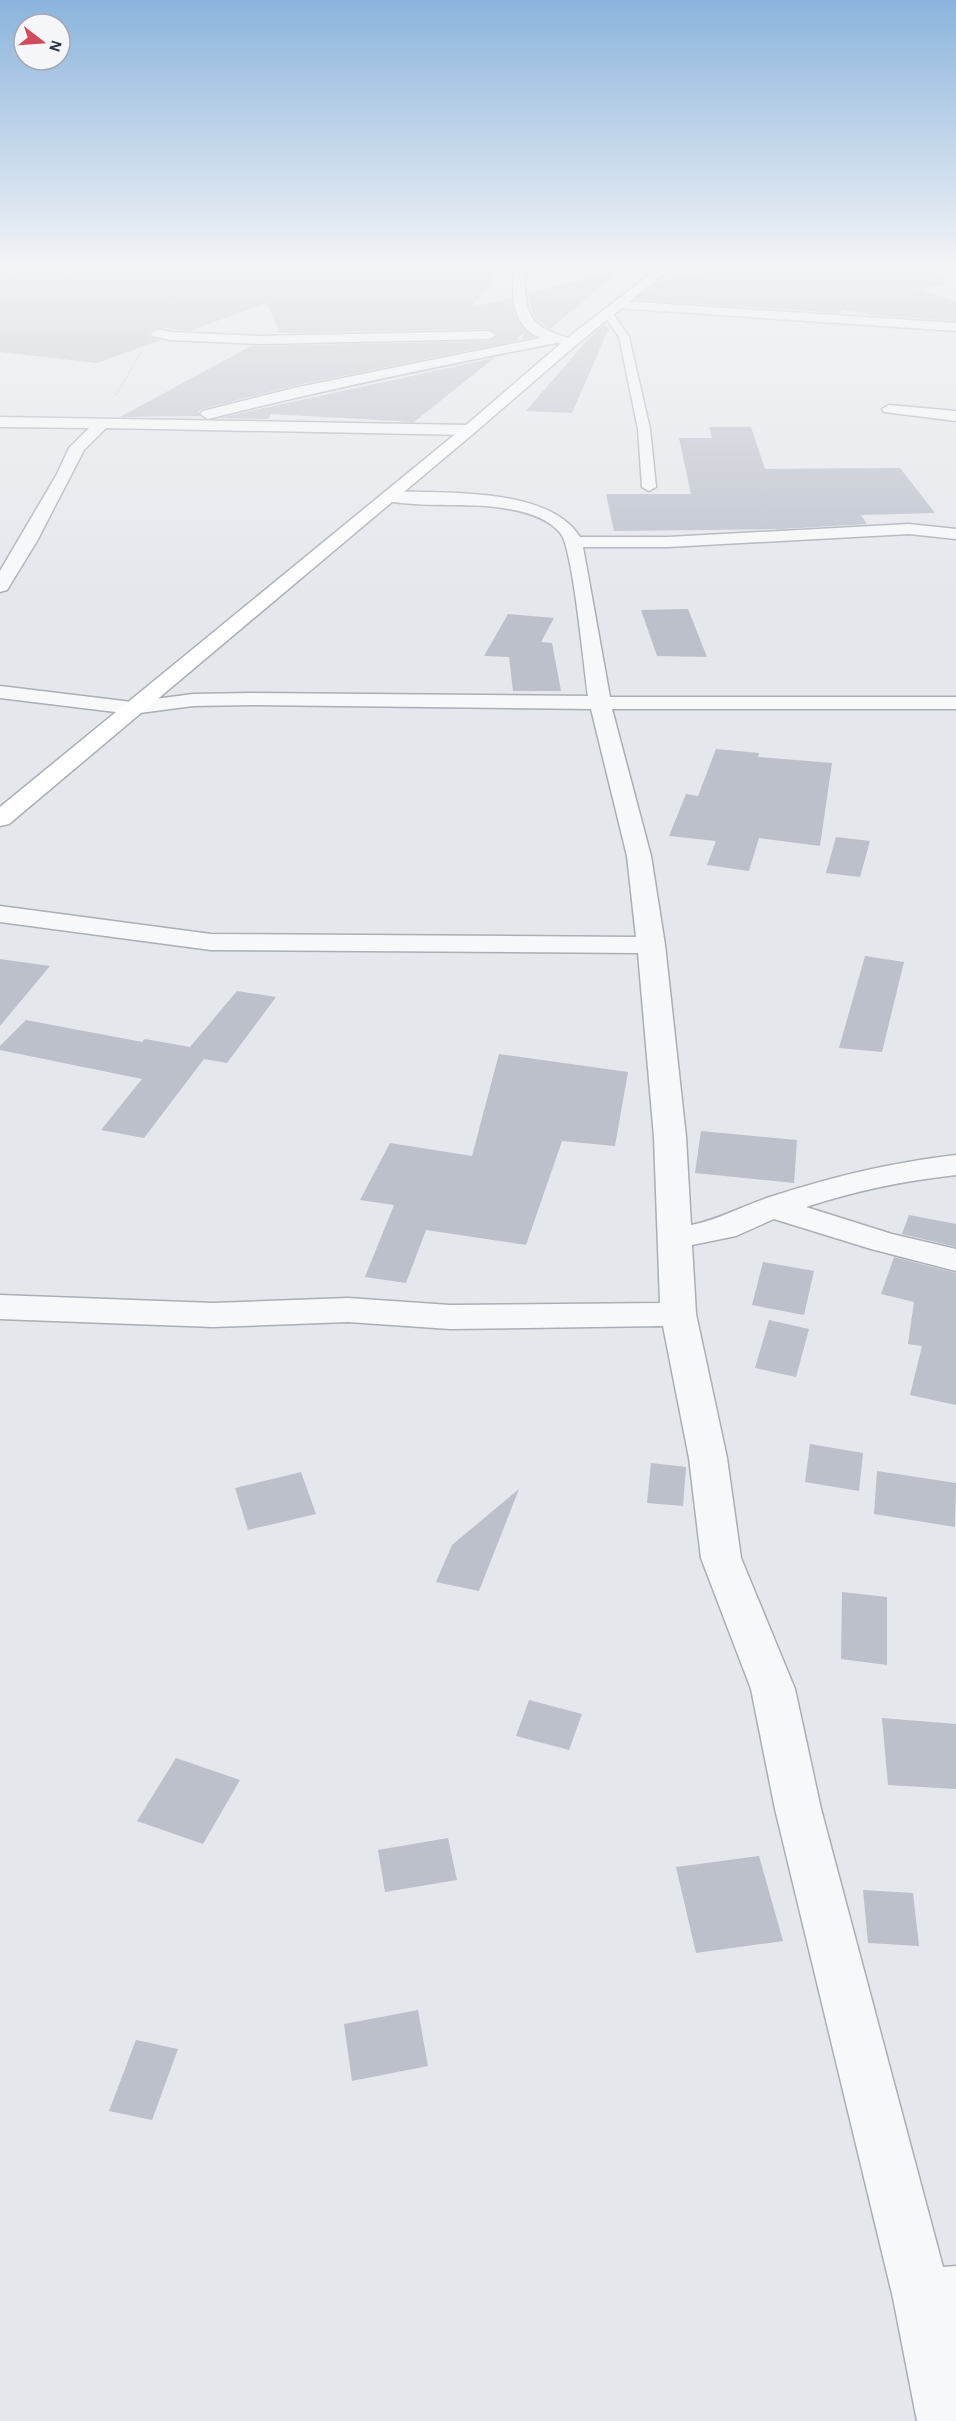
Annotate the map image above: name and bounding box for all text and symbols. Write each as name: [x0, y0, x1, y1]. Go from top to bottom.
north arrow: [12, 12, 72, 72]
text: N: [46, 38, 65, 54]

